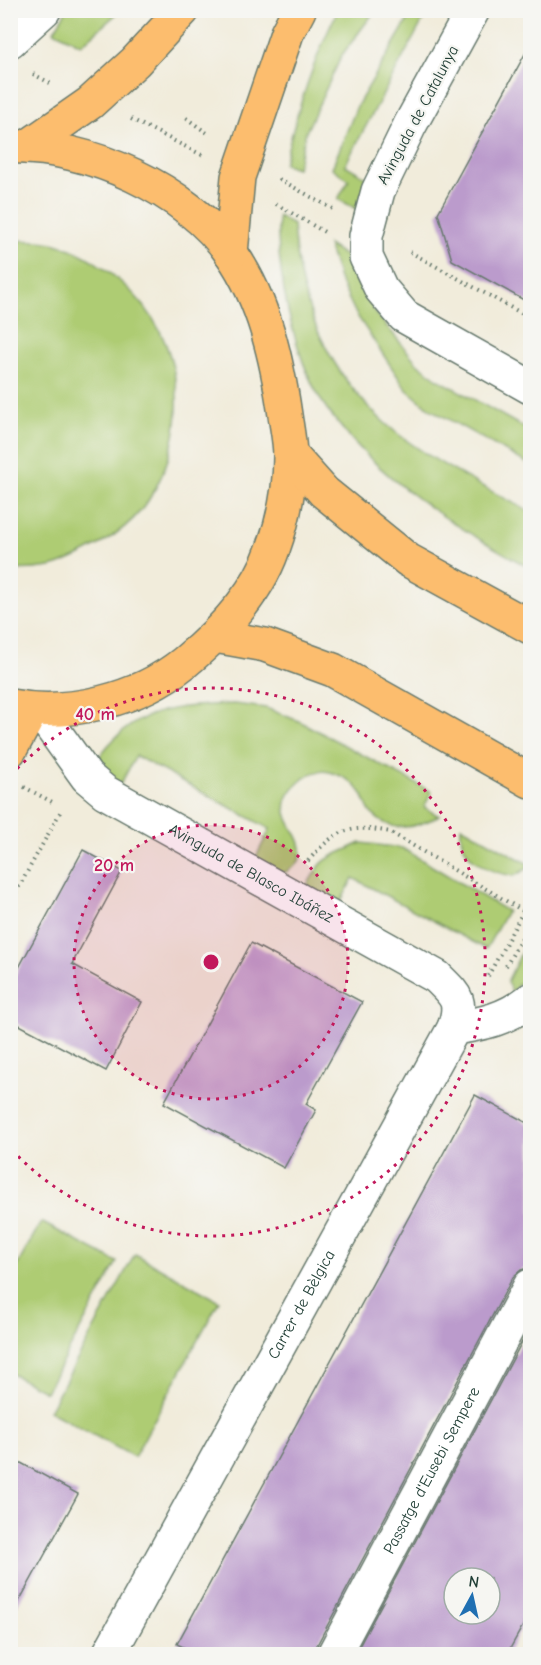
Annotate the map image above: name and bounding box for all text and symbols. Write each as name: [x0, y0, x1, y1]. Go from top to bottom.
street label: Avinguda de Catalunya: [374, 42, 462, 188]
text: 40 m: [75, 704, 115, 725]
street label: Avinguda de Blasco Ibáñez: [165, 820, 337, 927]
text: 20 m: [94, 855, 134, 876]
centre of rings: [201, 952, 221, 972]
street label: Carrer de Bèlgica: [264, 1247, 339, 1362]
street label: Passatge d'Eusebi Sempere: [380, 1384, 484, 1557]
north arrow: [442, 1566, 502, 1626]
text: N: [468, 1572, 480, 1592]

